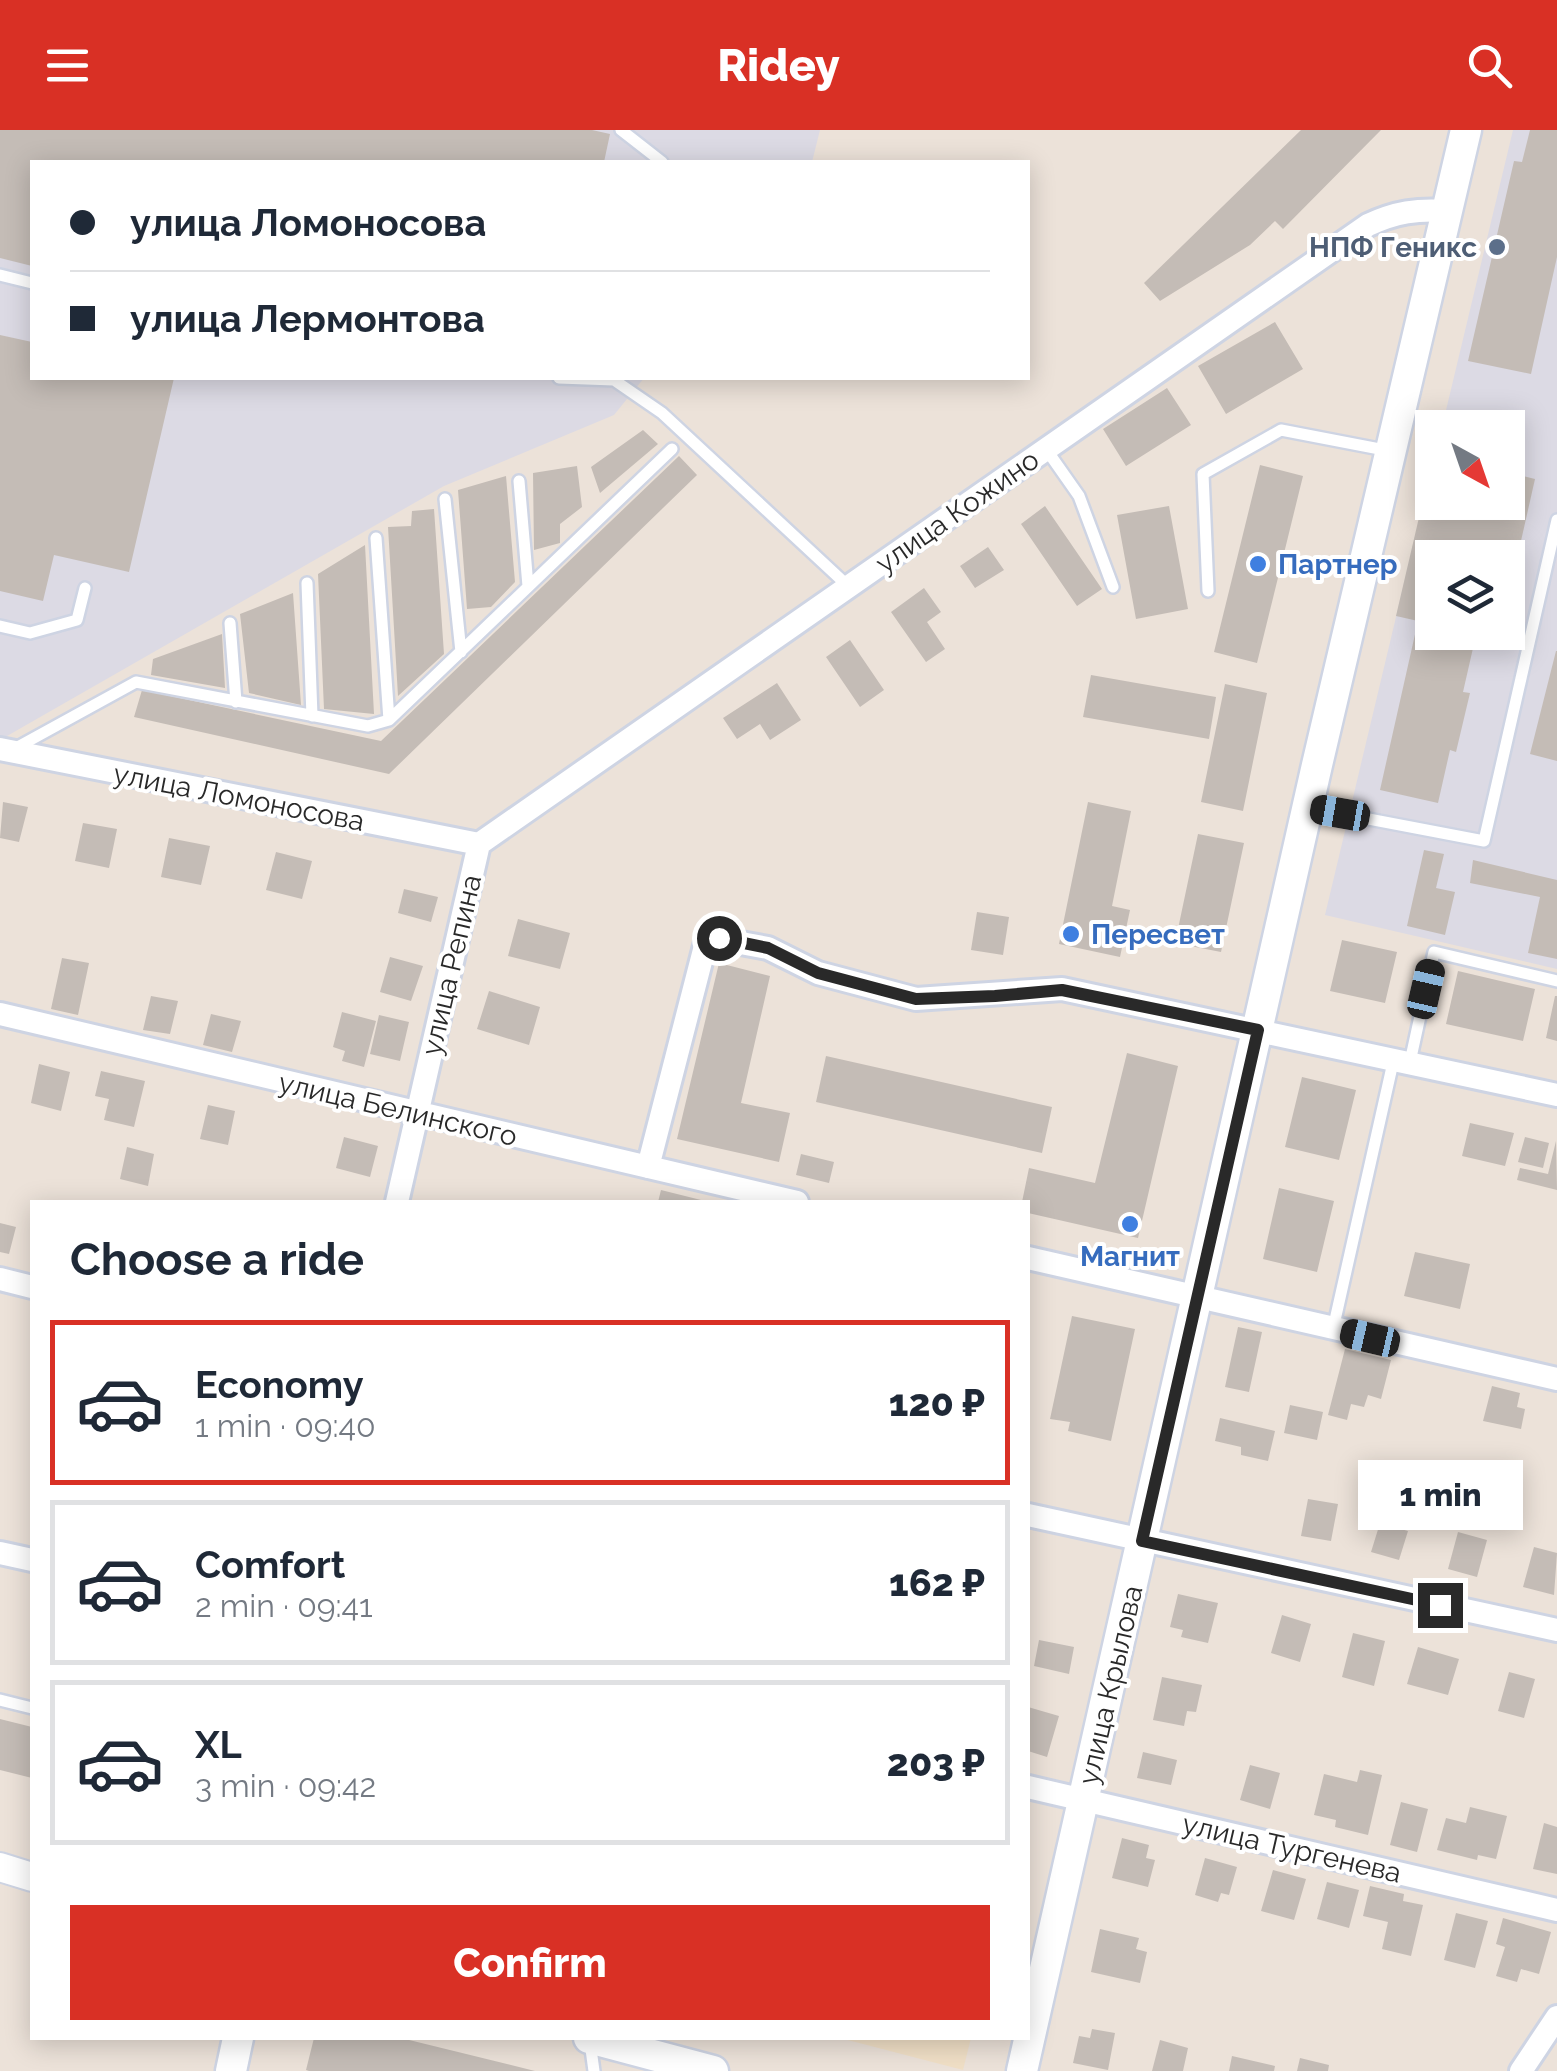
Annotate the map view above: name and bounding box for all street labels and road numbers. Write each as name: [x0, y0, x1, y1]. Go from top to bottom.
street label: улица Кожино: [869, 443, 1045, 580]
street label: улица Ломоносова: [111, 757, 367, 838]
street label: улица Репина: [415, 872, 488, 1059]
street label: улица Белинского: [275, 1066, 520, 1153]
street label: улица Крылова: [1072, 1582, 1149, 1788]
street label: улица Тургенева: [1179, 1807, 1405, 1890]

